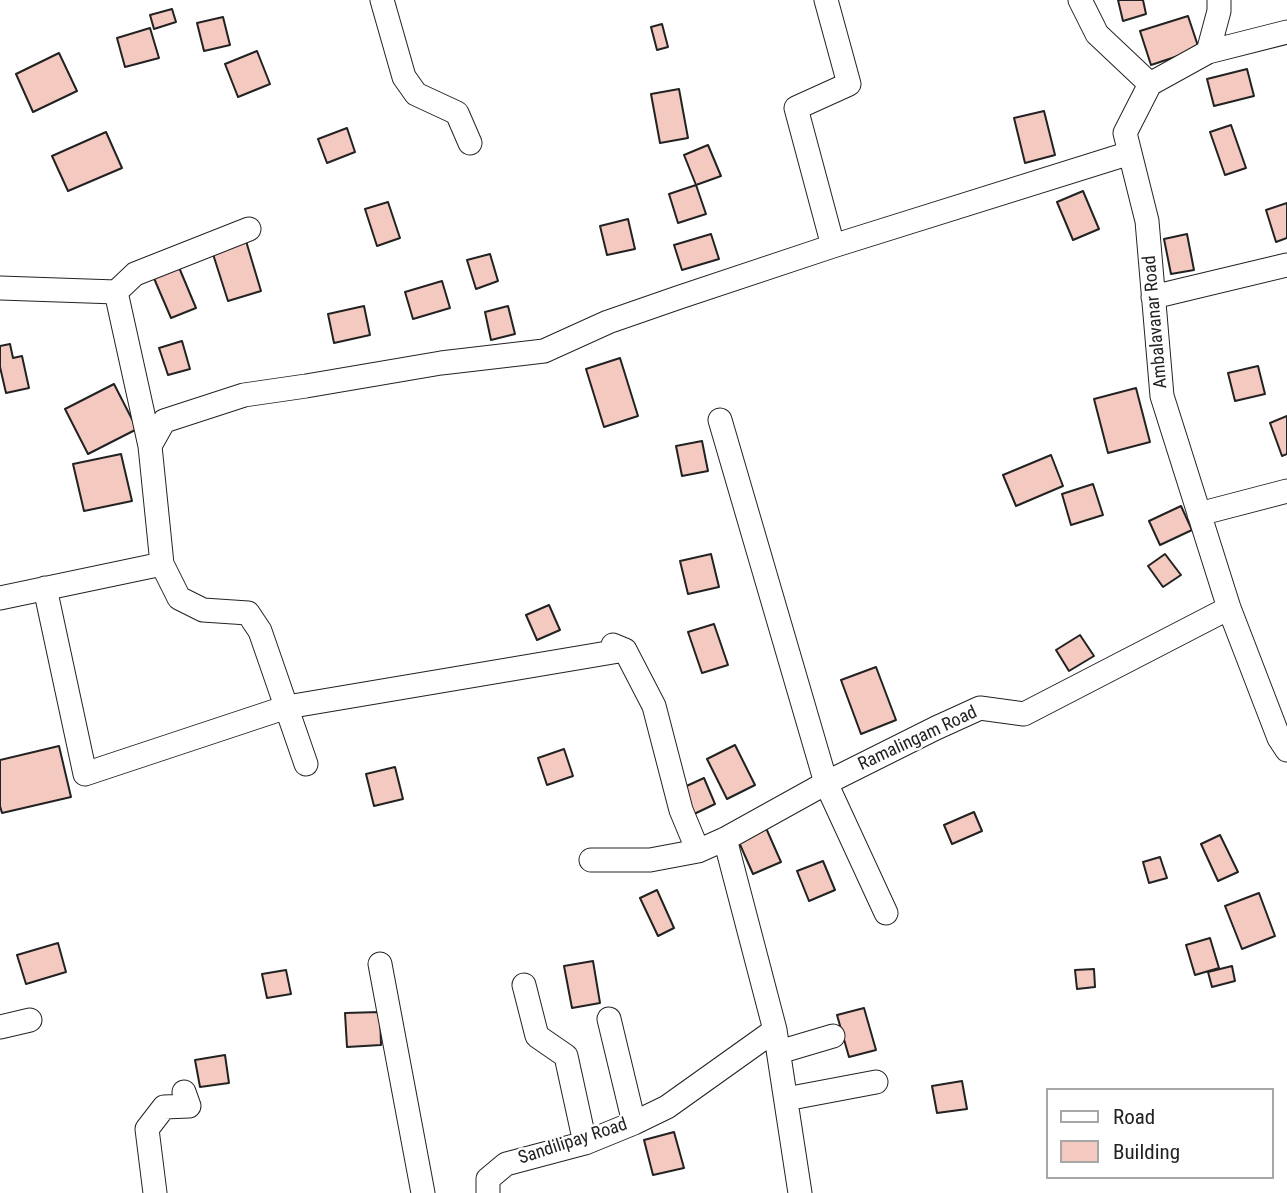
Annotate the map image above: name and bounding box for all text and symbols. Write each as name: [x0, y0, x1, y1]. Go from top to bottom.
street label: Ambalavanar Road: [1139, 255, 1173, 389]
street label: Ramalingam Road: [855, 702, 981, 776]
legend: [1046, 1088, 1273, 1179]
text: Road: [1113, 1105, 1155, 1129]
street label: Sandilipay Road: [516, 1114, 630, 1170]
text: Building: [1113, 1140, 1180, 1164]

